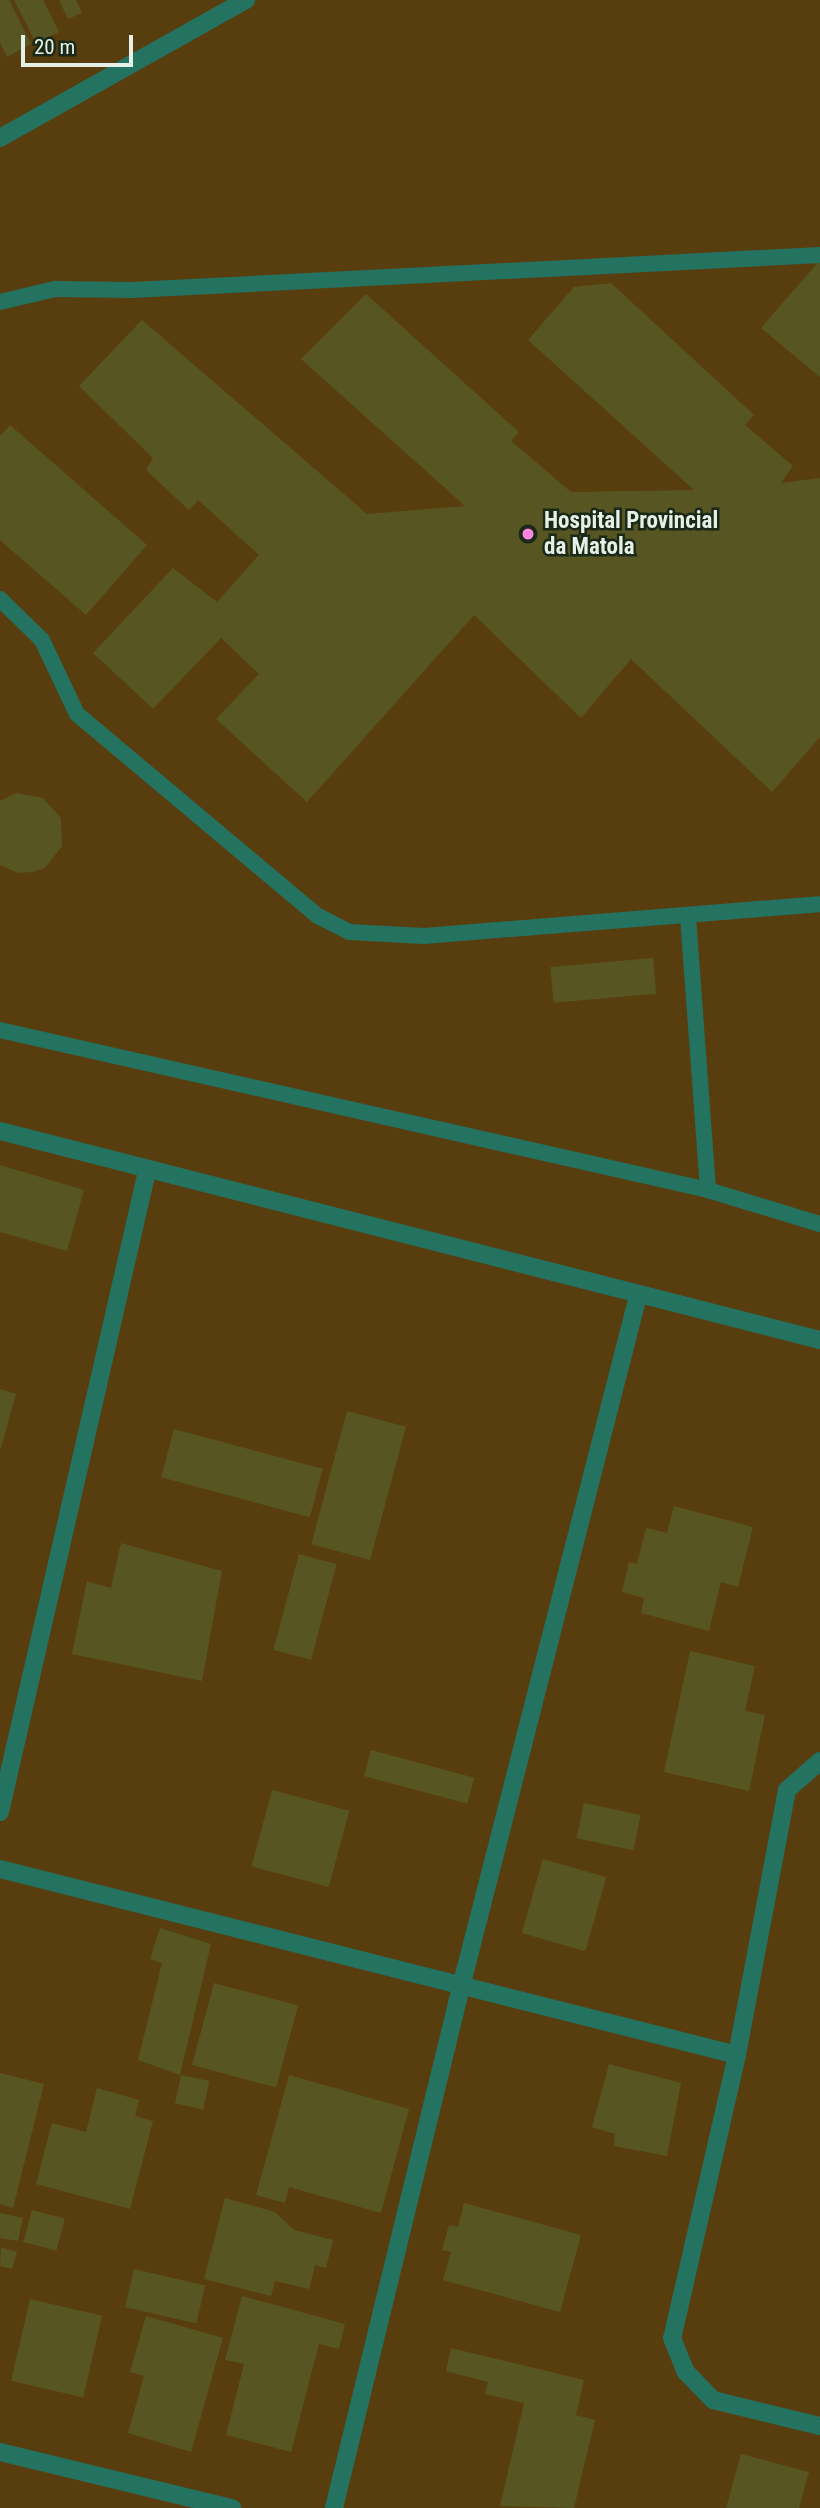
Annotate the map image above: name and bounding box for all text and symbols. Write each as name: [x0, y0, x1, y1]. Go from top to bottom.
scale bar: [24, 21, 136, 65]
text: 20 m: [34, 35, 75, 59]
place label: Hospital Provincial da Matola: [544, 507, 718, 561]
marker: Hospital Provincial da Matola: [518, 524, 538, 544]

